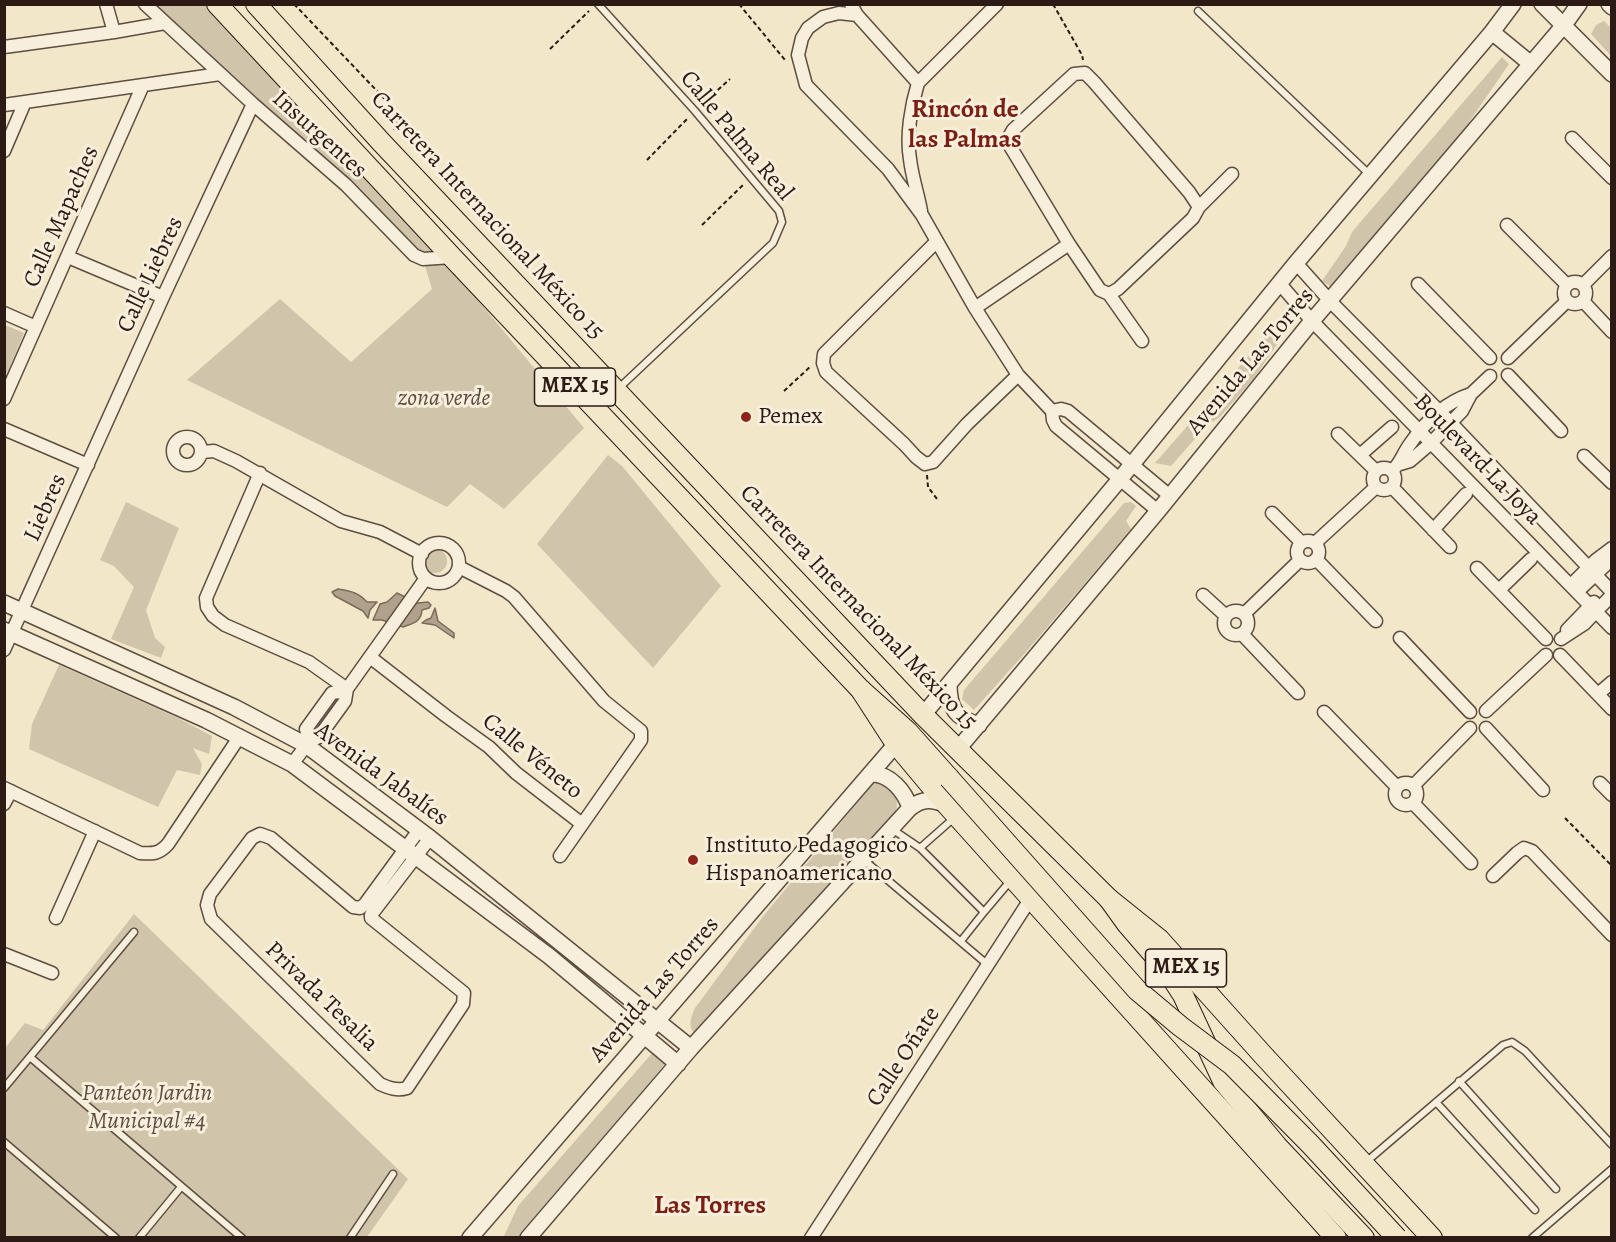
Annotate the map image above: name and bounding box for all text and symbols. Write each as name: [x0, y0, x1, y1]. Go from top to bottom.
street label: Calle Palma Real: [673, 65, 799, 207]
street label: Insurgentes: [266, 85, 372, 185]
street label: Carretera Internacional México 15: [364, 86, 610, 346]
district label: Rincón de las Palmas: [908, 95, 1022, 156]
street label: Calle Mapaches: [18, 142, 106, 292]
street label: Calle Liebres: [112, 212, 190, 338]
street label: Avenida Las Torres: [1181, 283, 1321, 441]
road number: MEX 15: [534, 368, 616, 406]
park label: zona verde: [398, 385, 490, 413]
street label: Boulevard La Joya: [1407, 388, 1547, 532]
place label: Pemex: [758, 403, 823, 431]
marker: Pemex: [739, 410, 753, 424]
street label: Liebres: [18, 470, 74, 546]
street label: Carretera Internacional México 15: [733, 479, 983, 737]
street label: Calle Véneto: [476, 708, 588, 806]
street label: Avenida Jabalíes: [309, 717, 453, 833]
place label: Instituto Pedagogico Hispanoamericano: [705, 832, 908, 888]
marker: Instituto Pedagogico Hispanoamericano: [686, 853, 700, 867]
street label: Avenida Las Torres: [584, 911, 726, 1069]
street label: Privada Tesalia: [258, 936, 384, 1058]
road number: MEX 15: [1146, 949, 1226, 987]
street label: Calle Oñate: [861, 1002, 947, 1112]
park label: Panteón Jardin Municipal #4: [82, 1080, 212, 1136]
district label: Las Torres: [654, 1191, 766, 1223]

